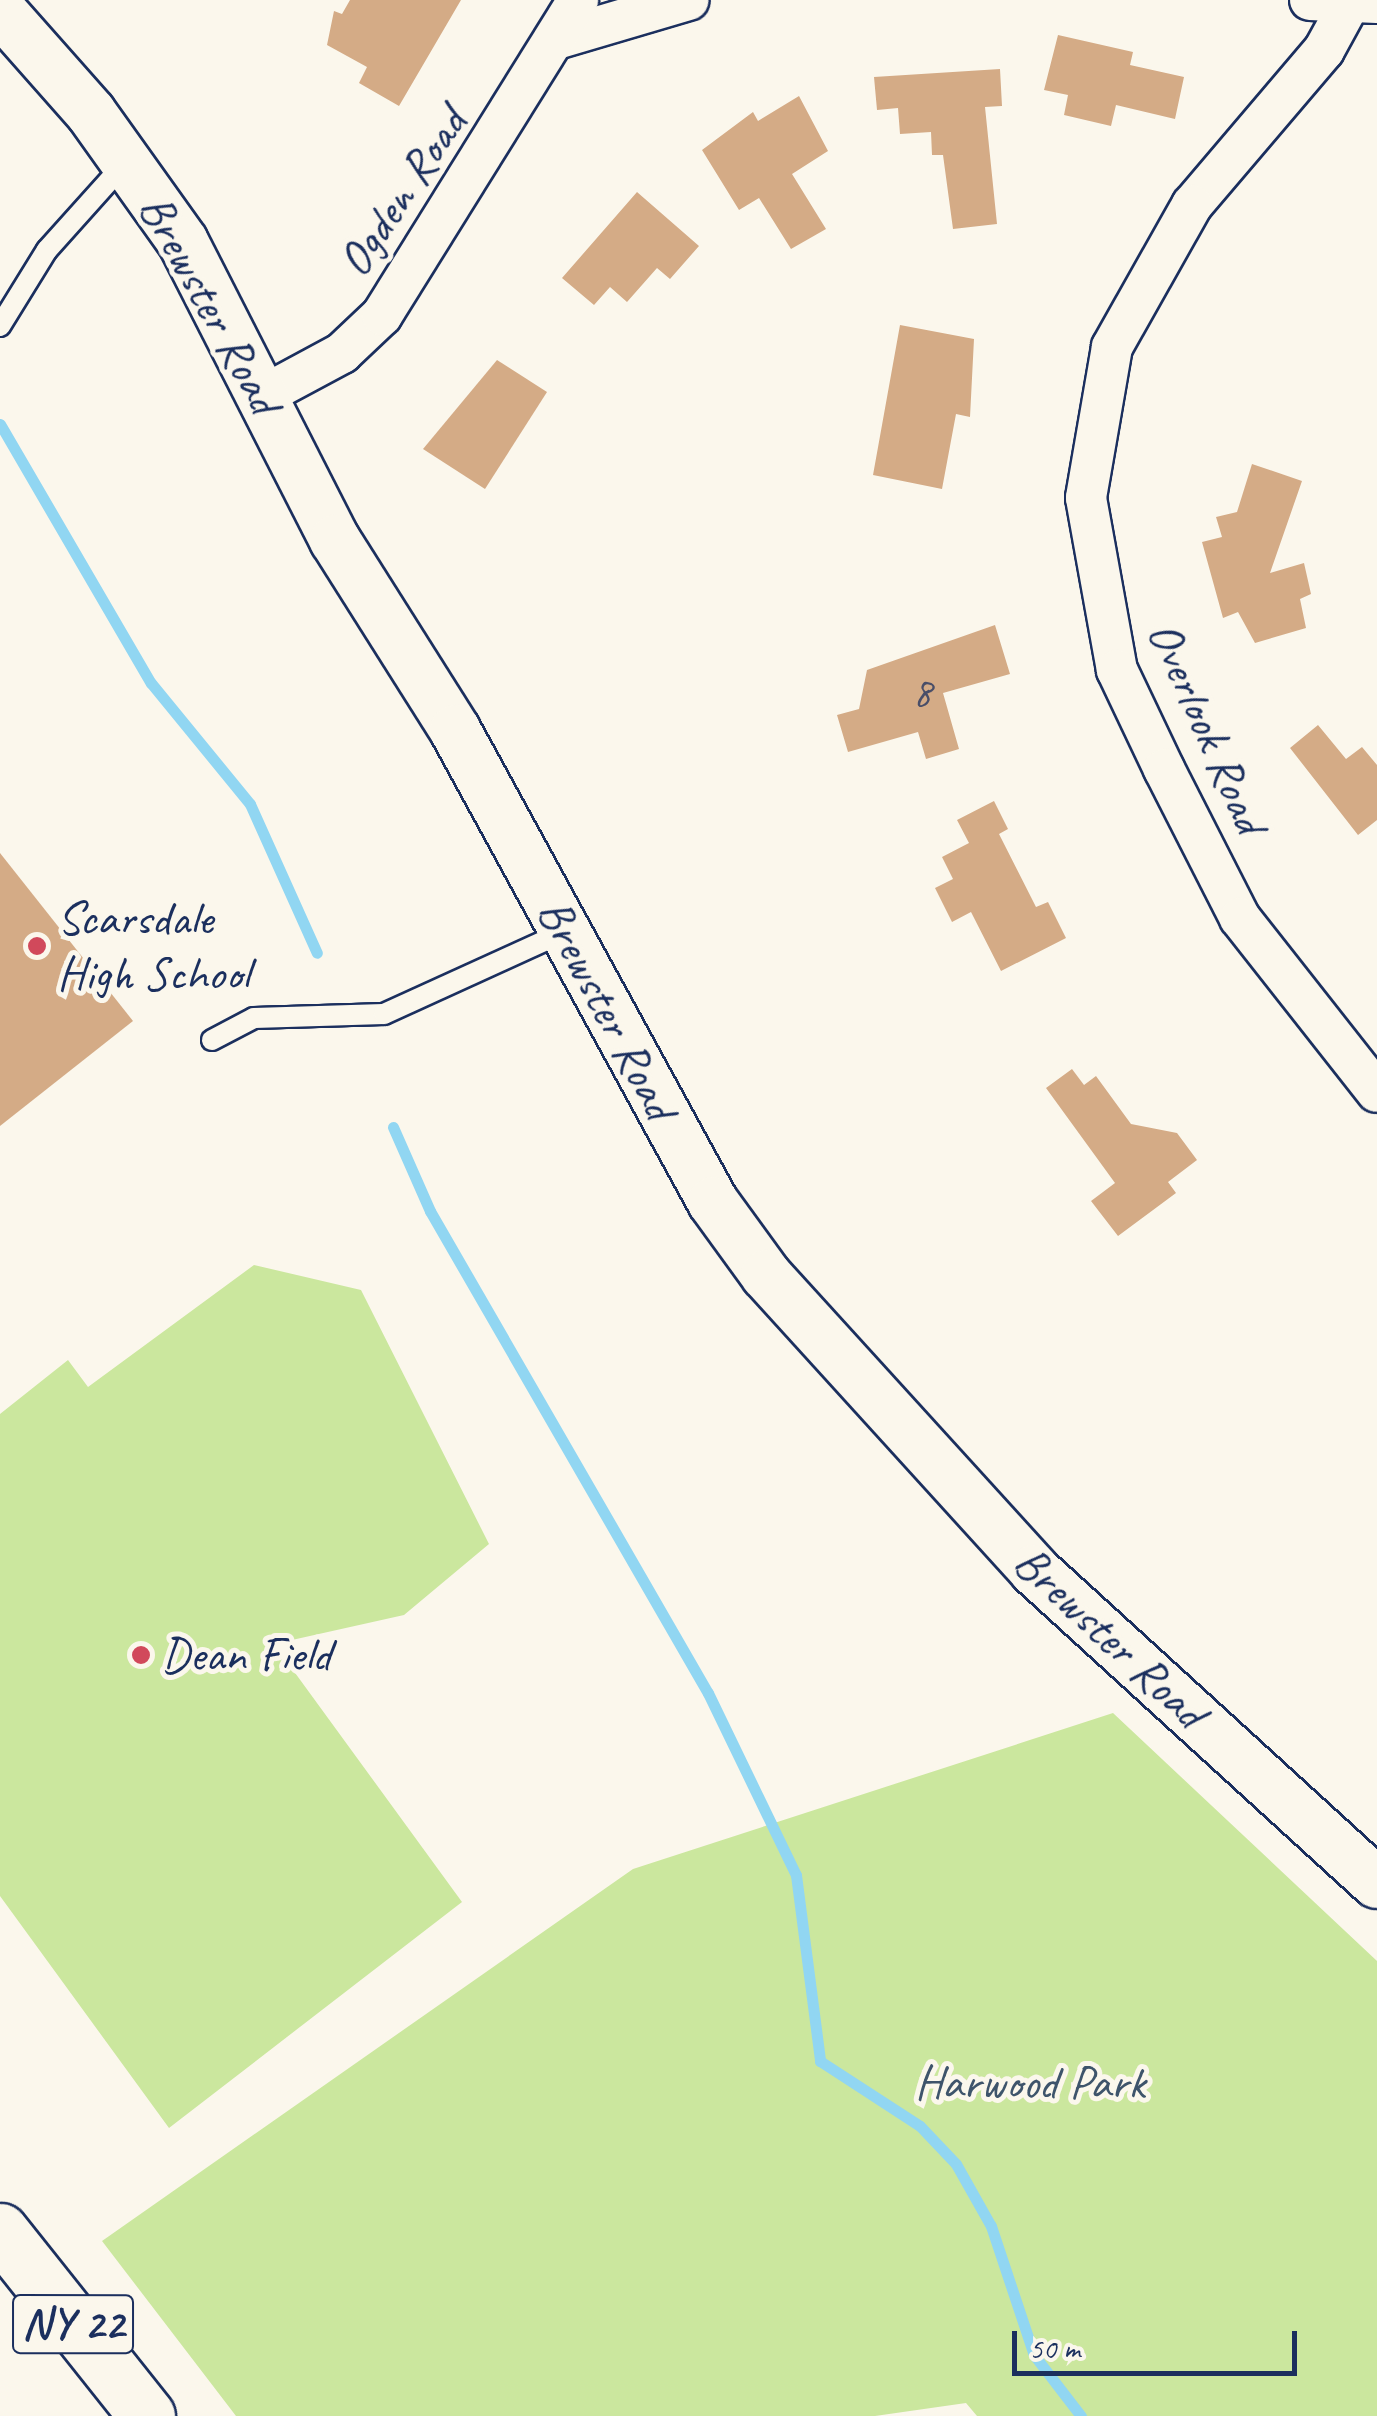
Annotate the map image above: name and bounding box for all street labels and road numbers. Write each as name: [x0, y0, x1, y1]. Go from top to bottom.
street label: Ogden Road: [325, 97, 479, 287]
street label: Brewster Road: [127, 185, 293, 423]
street label: Overlook Road: [1135, 612, 1279, 842]
street label: Brewster Road: [525, 890, 689, 1128]
street label: Brewster Road: [1003, 1534, 1217, 1740]
road number: NY 22: [10, 2284, 136, 2364]

